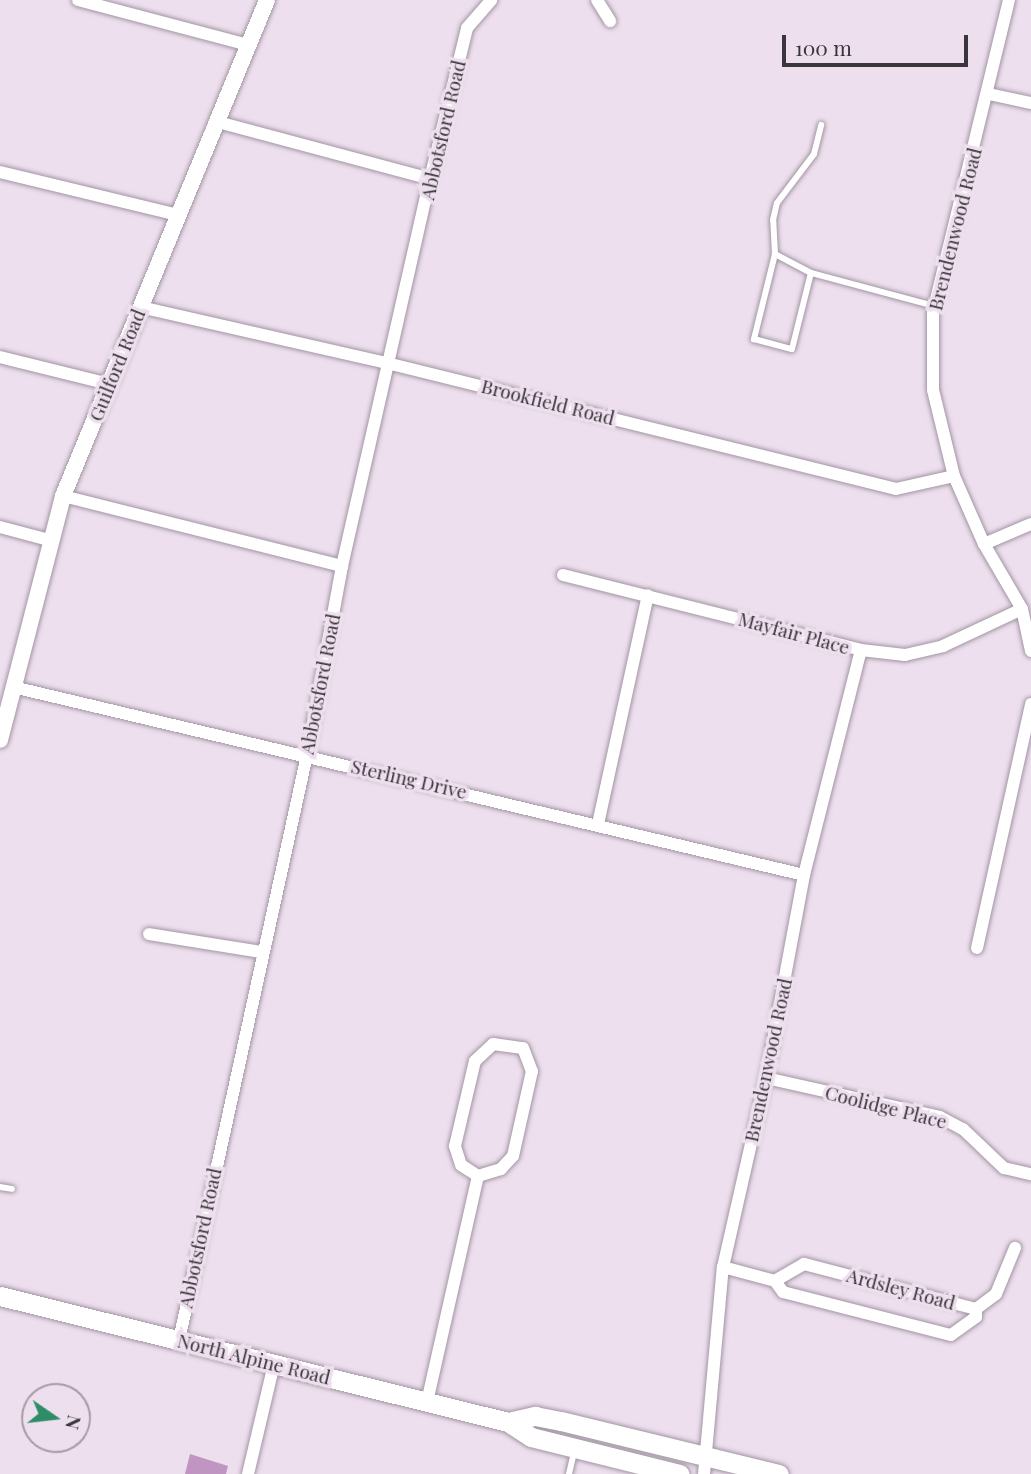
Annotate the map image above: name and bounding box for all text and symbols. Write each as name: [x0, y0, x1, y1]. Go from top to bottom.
scale bar: [786, 21, 972, 65]
text: 100 m: [795, 33, 852, 61]
street label: Abbotsford Road: [416, 58, 470, 202]
street label: Brendenwood Road: [924, 145, 986, 313]
street label: Guilford Road: [84, 306, 150, 424]
street label: Brookfield Road: [479, 374, 617, 430]
street label: Mayfair Place: [736, 607, 852, 659]
street label: Abbotsford Road: [295, 612, 345, 756]
street label: Sterling Drive: [349, 755, 469, 803]
street label: Brendenwood Road: [740, 976, 796, 1144]
street label: Coolidge Place: [823, 1081, 949, 1133]
street label: Abbotsford Road: [174, 1166, 226, 1310]
street label: Ardsley Road: [844, 1264, 958, 1314]
street label: North Alpine Road: [175, 1329, 333, 1389]
north arrow: [21, 1383, 91, 1453]
text: N: [60, 1413, 89, 1432]

